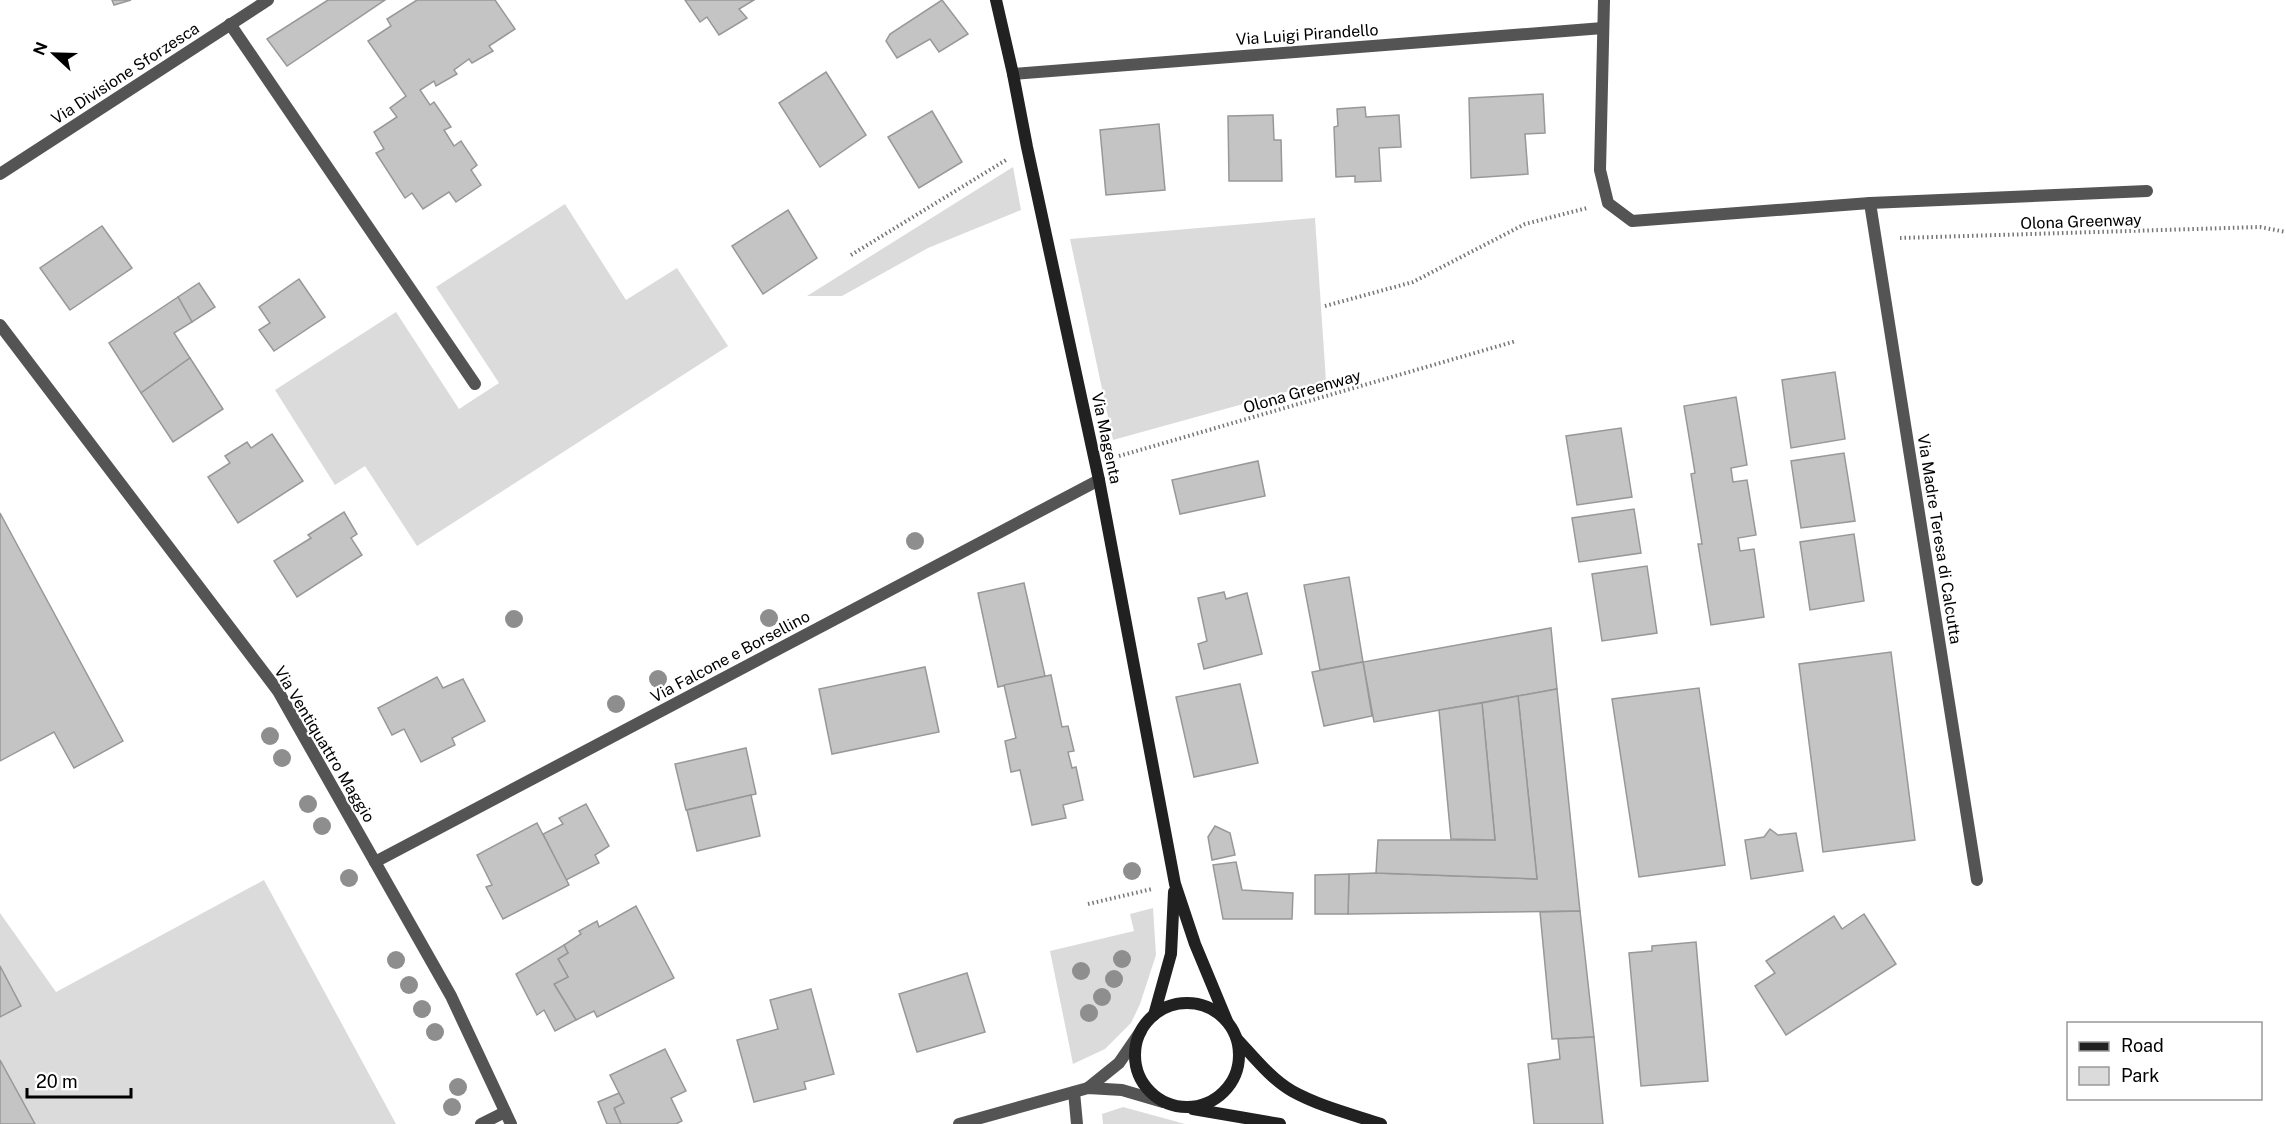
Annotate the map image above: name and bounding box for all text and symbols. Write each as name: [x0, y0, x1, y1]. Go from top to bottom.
street label: Via Divisione Sforzesca: [48, 19, 203, 128]
street label: Via Luigi Pirandello: [1235, 20, 1379, 49]
north arrow: [24, 24, 84, 84]
text: N: [29, 39, 52, 58]
street label: Olona Greenway: [2020, 210, 2142, 233]
street label: Olona Greenway: [1241, 365, 1364, 417]
street label: Via Magenta: [1088, 391, 1125, 486]
street label: Via Madre Teresa di Calcutta: [1914, 433, 1966, 645]
street label: Via Falcone e Borsellino: [647, 606, 813, 706]
street label: Via Ventiquattro Maggio: [270, 663, 379, 826]
legend: [2067, 1022, 2262, 1100]
text: Road: [2121, 1035, 2164, 1056]
scale bar: [27, 1061, 130, 1099]
text: Park: [2121, 1065, 2159, 1086]
text: 20 m: [36, 1071, 78, 1092]

